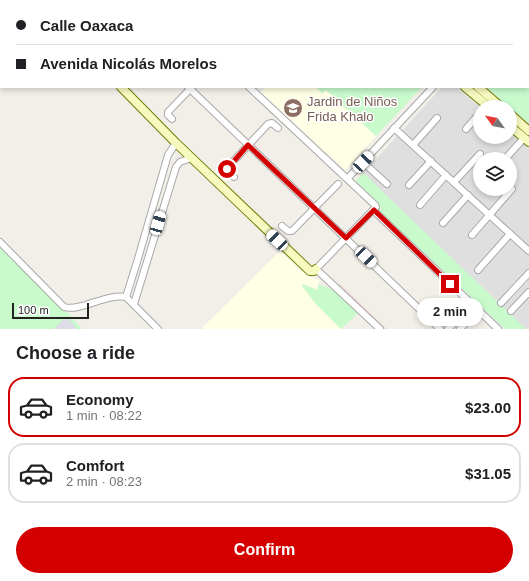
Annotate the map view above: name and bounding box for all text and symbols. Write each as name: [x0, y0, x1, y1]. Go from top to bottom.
text: Calle Oaxaca: [40, 17, 133, 34]
text: Avenida Nicolás Morelos: [40, 55, 217, 72]
place label: Jardin de Niños Frida Khalo: [307, 94, 398, 124]
school or university icon: Jardin de Niños Frida Khalo: [282, 97, 304, 119]
north arrow: [473, 100, 517, 144]
map controls: [473, 100, 517, 196]
car: [350, 149, 376, 175]
button: layers: [473, 152, 517, 196]
route start: [218, 160, 236, 178]
car: [149, 210, 167, 236]
car: [264, 227, 290, 253]
car: [353, 244, 379, 270]
route end: [441, 275, 459, 293]
callout: 2 min: [417, 298, 483, 326]
scale bar: [12, 301, 89, 320]
text: 100 m: [18, 304, 49, 316]
text: 2 min: [433, 304, 467, 319]
text: Choose a ride: [16, 343, 135, 363]
icon: car: [18, 389, 54, 425]
text: Economy: [66, 391, 134, 408]
text: $23.00: [465, 399, 511, 416]
text: 1 min · 08:22: [66, 408, 142, 423]
icon: car: [18, 455, 54, 491]
text: Comfort: [66, 457, 124, 474]
text: $31.05: [465, 465, 511, 482]
text: 2 min · 08:23: [66, 474, 142, 489]
button: Confirm: [16, 527, 513, 573]

